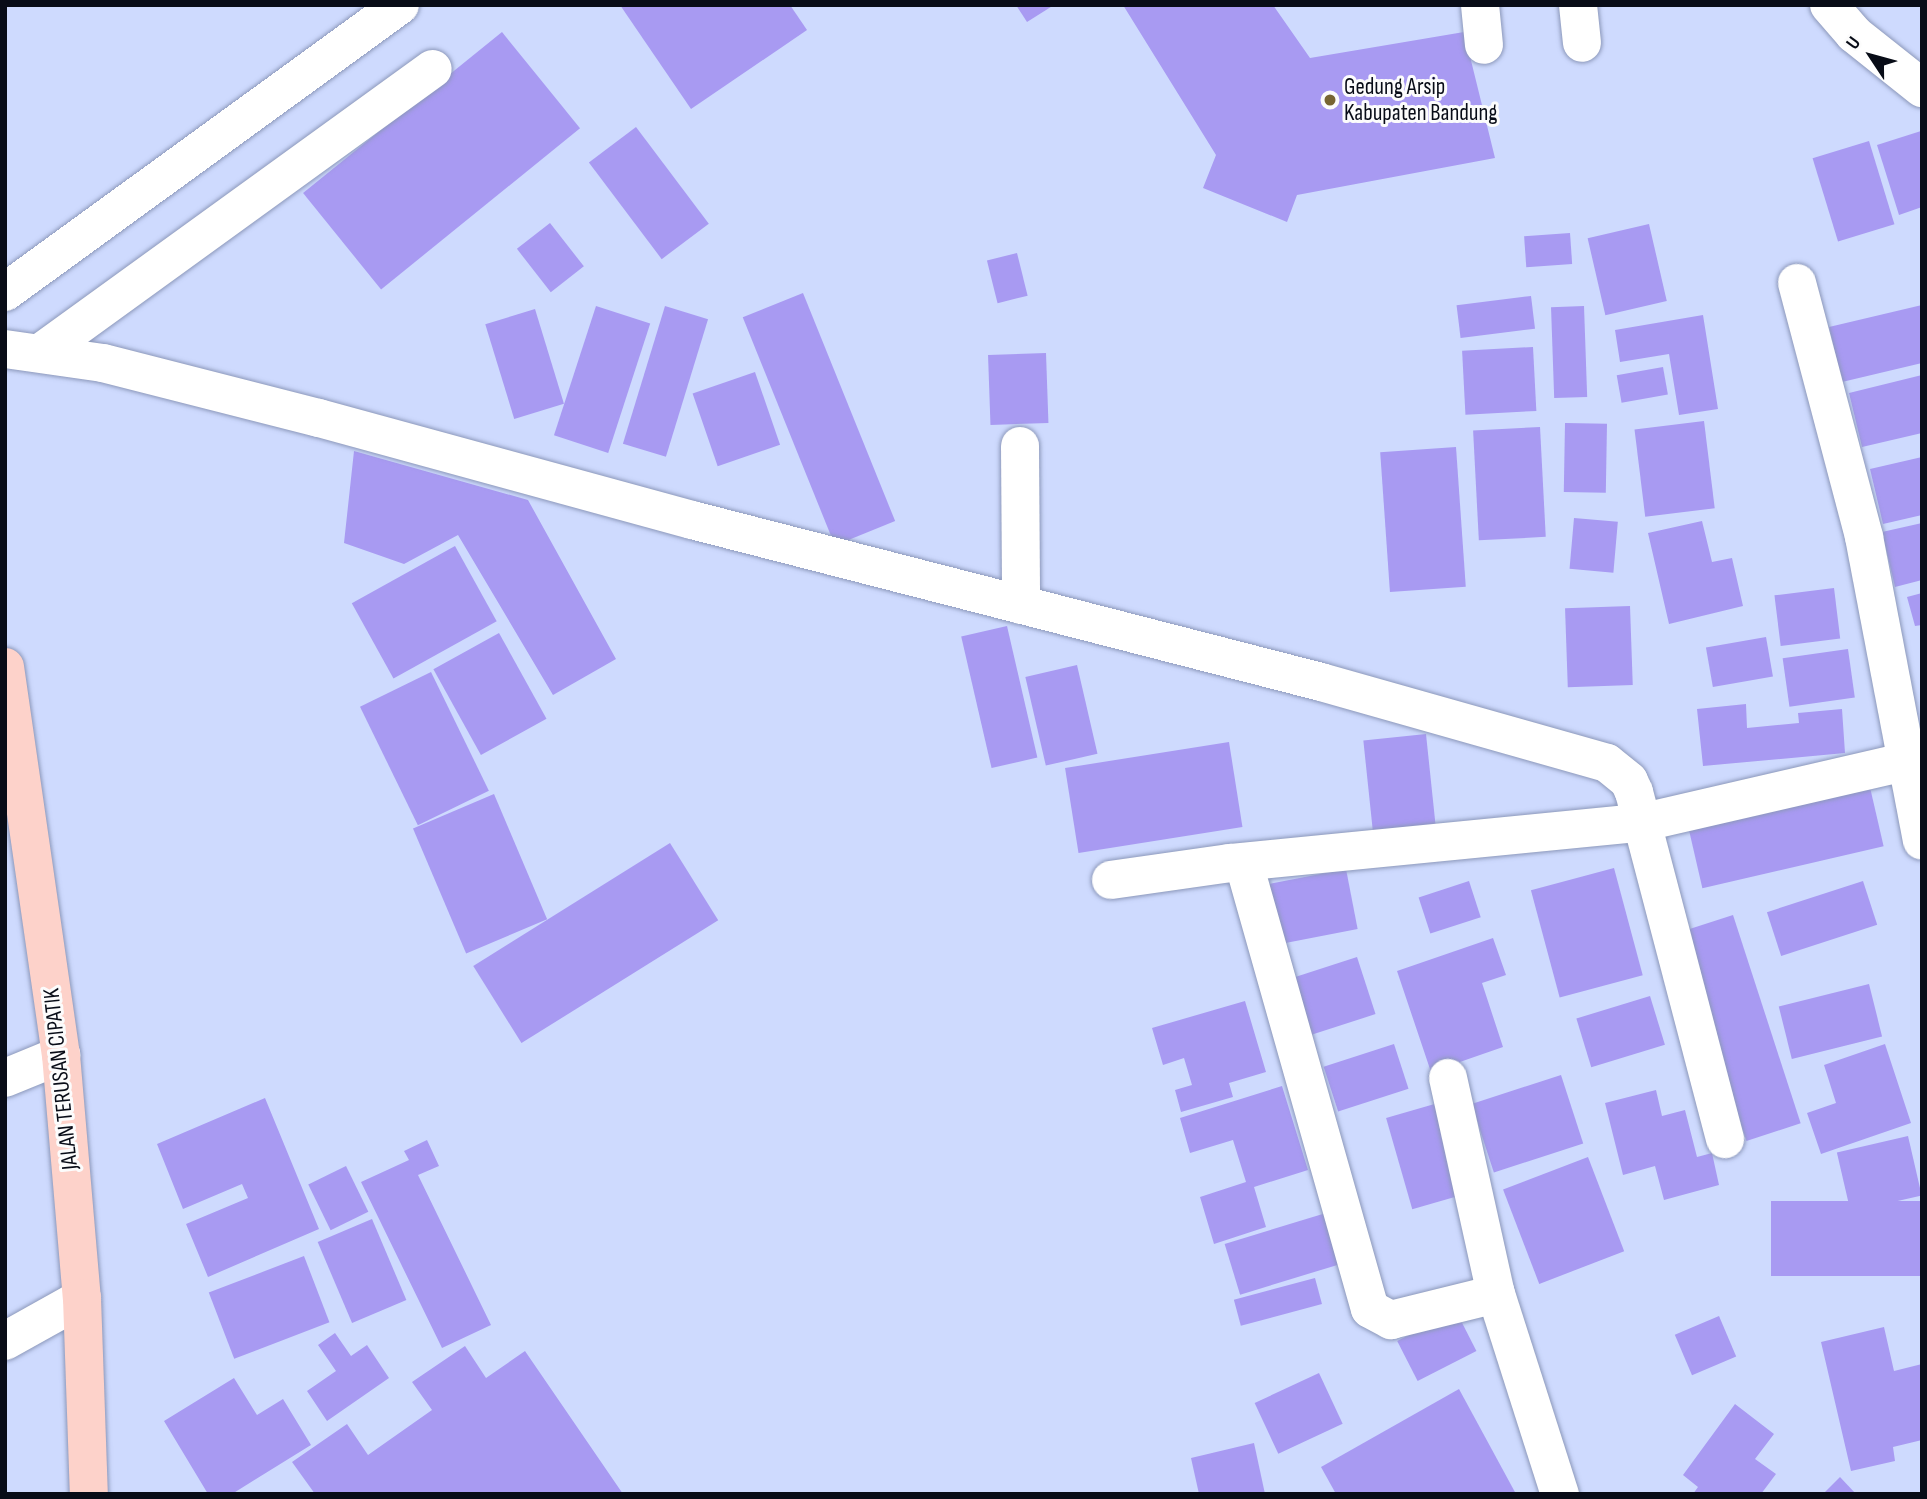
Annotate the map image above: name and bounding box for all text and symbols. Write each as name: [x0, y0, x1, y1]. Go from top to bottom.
north arrow: [1836, 21, 1906, 91]
text: U: [1841, 33, 1866, 54]
place label: Gedung Arsip Kabupaten Bandung: [1344, 73, 1497, 127]
marker: Gedung Arsip Kabupaten Bandung: [1322, 92, 1338, 108]
street label: JALAN TERUSAN CIPATIK: [38, 987, 84, 1171]

